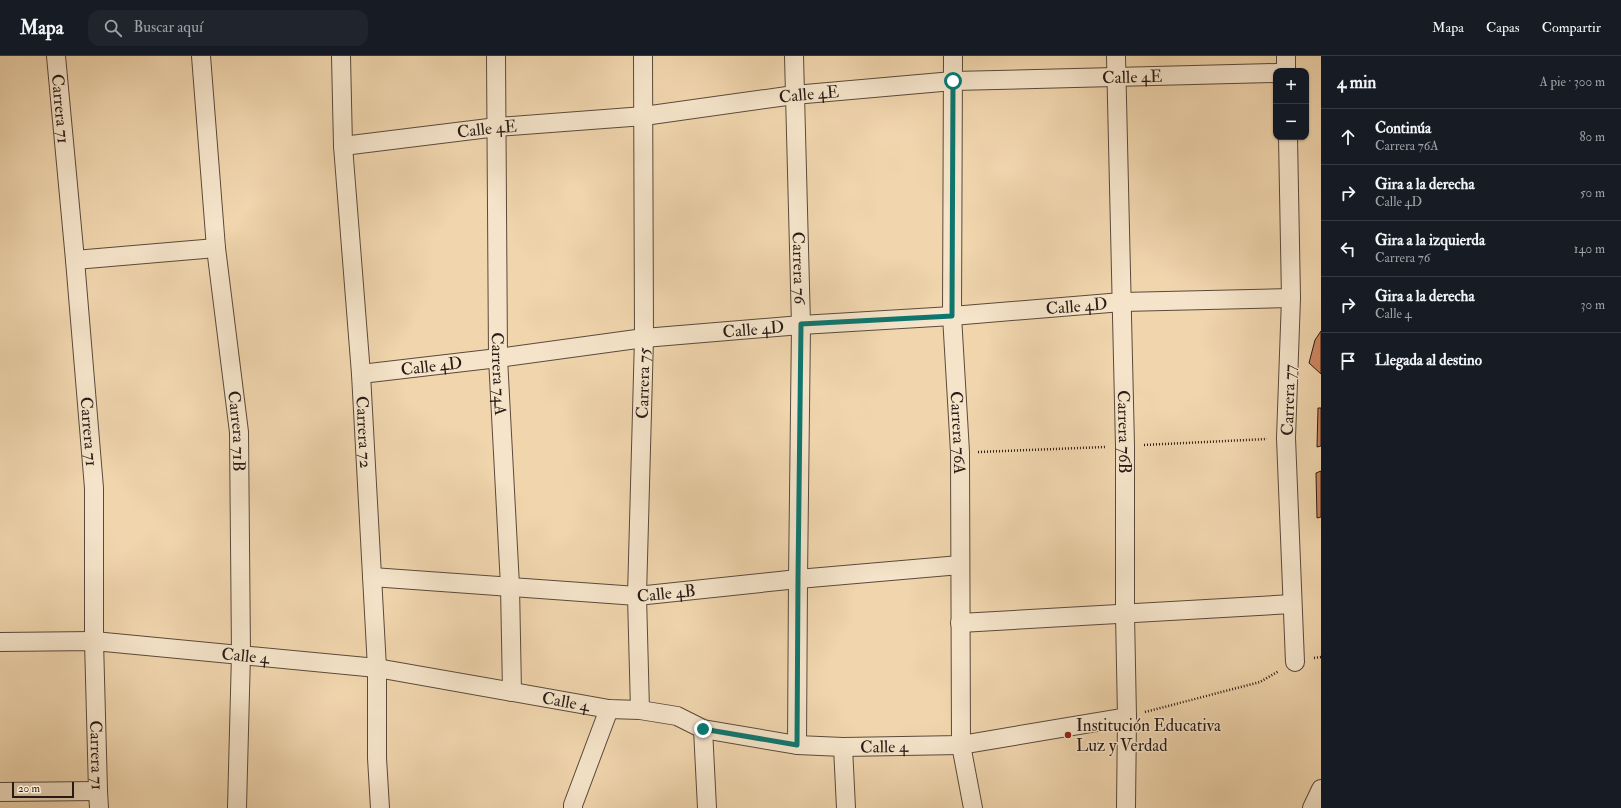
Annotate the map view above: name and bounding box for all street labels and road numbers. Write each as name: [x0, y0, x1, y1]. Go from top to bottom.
street label: Calle 4E: [1102, 66, 1163, 88]
street label: Carrera 71: [47, 73, 74, 145]
street label: Calle 4E: [778, 81, 840, 108]
street label: Calle 4E: [456, 116, 518, 143]
street label: Carrera 76: [788, 231, 810, 306]
street label: Calle 4D: [1045, 293, 1108, 319]
street label: Calle 4D: [722, 316, 785, 342]
street label: Carrera 74A: [487, 332, 511, 416]
street label: Carrera 75: [632, 347, 655, 419]
street label: Calle 4D: [400, 352, 463, 380]
street label: Carrera 77: [1277, 364, 1300, 436]
street label: Carrera 71B: [223, 390, 249, 472]
street label: Carrera 76B: [1113, 390, 1135, 474]
street label: Carrera 76A: [945, 391, 970, 475]
street label: Carrera 72: [351, 395, 376, 469]
street label: Carrera 71: [75, 396, 102, 467]
street label: Calle 4B: [636, 580, 697, 607]
street label: Calle 4: [220, 643, 271, 669]
street label: Calle 4: [540, 687, 592, 717]
street label: Carrera 71: [85, 720, 108, 791]
street label: Calle 4: [860, 736, 909, 758]

